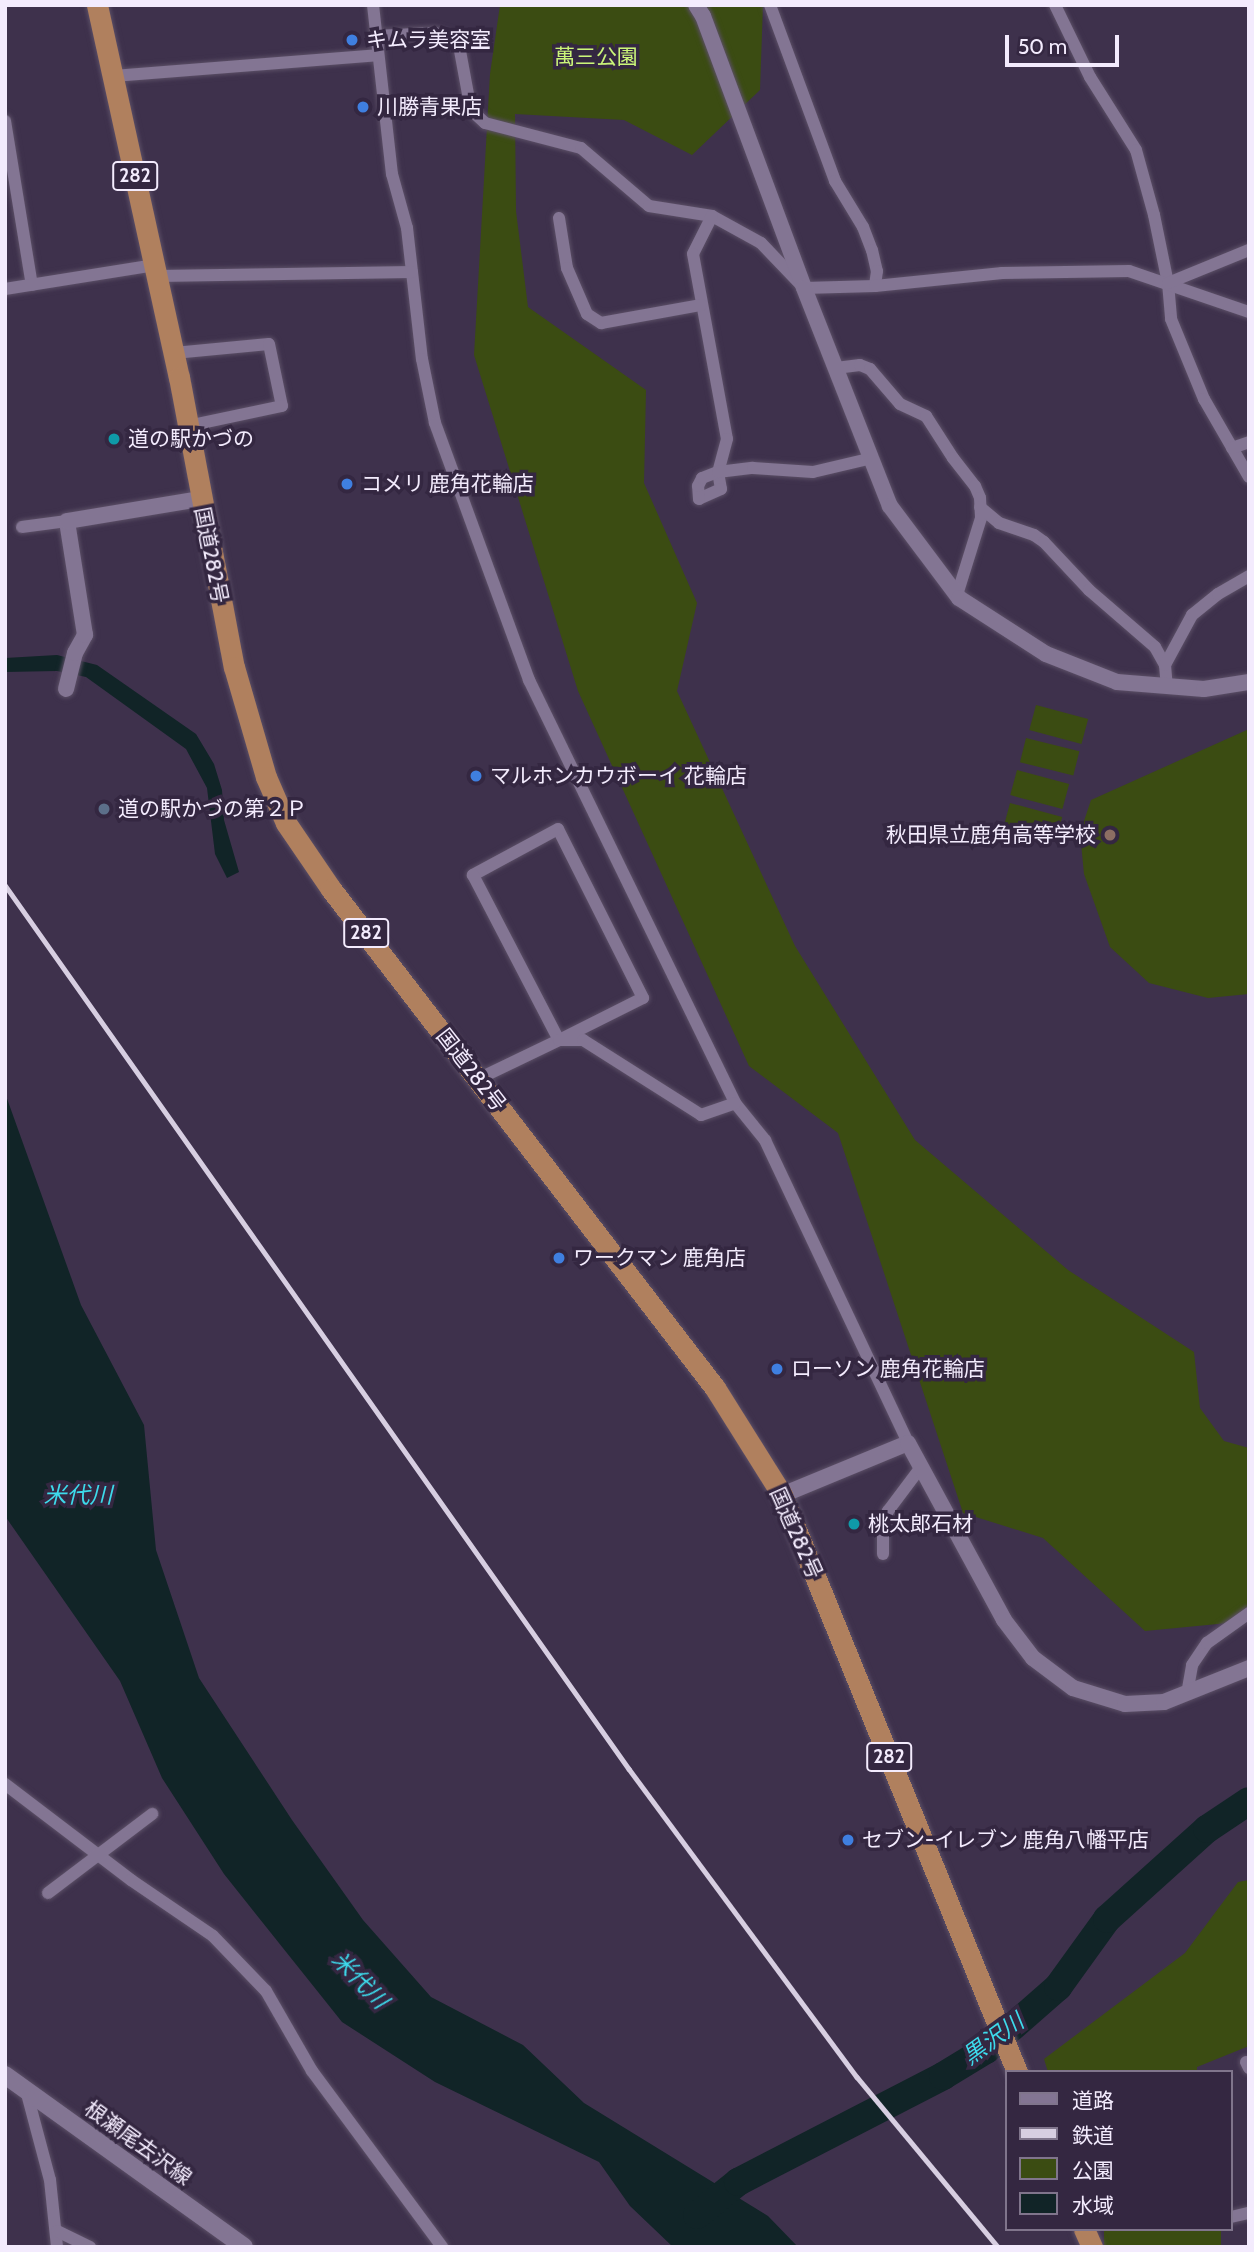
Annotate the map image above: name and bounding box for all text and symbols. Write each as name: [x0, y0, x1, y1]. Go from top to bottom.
scale bar: [1009, 21, 1123, 65]
place label: キムラ美容室: [366, 27, 492, 53]
marker: キムラ美容室: [344, 32, 360, 48]
text: 50 m: [1018, 34, 1067, 59]
park label: 萬三公園: [554, 44, 638, 70]
place label: 川勝青果店: [377, 94, 482, 120]
marker: 川勝青果店: [355, 99, 371, 115]
road number: 282: [110, 160, 160, 192]
place label: 道の駅かづの: [128, 426, 254, 452]
marker: 道の駅かづの: [106, 431, 122, 447]
place label: コメリ 鹿角花輪店: [361, 471, 534, 497]
marker: コメリ 鹿角花輪店: [339, 476, 355, 492]
street label: 国道282号: [189, 505, 233, 605]
place label: マルホンカウボーイ 花輪店: [490, 763, 747, 789]
marker: マルホンカウボーイ 花輪店: [468, 768, 484, 784]
place label: 道の駅かづの第２Ｐ: [118, 796, 307, 822]
marker: 道の駅かづの第２Ｐ: [96, 801, 112, 817]
place label: 秋田県立鹿角高等学校: [886, 822, 1096, 848]
marker: 秋田県立鹿角高等学校: [1102, 827, 1118, 843]
road number: 282: [342, 917, 390, 948]
street label: 国道282号: [431, 1024, 511, 1116]
place label: ワークマン 鹿角店: [573, 1245, 746, 1271]
marker: ワークマン 鹿角店: [551, 1250, 567, 1266]
place label: ローソン 鹿角花輪店: [791, 1356, 985, 1382]
marker: ローソン 鹿角花輪店: [769, 1361, 785, 1377]
water label: 米代川: [44, 1481, 112, 1509]
street label: 国道282号: [765, 1483, 827, 1583]
place label: 桃太郎石材: [868, 1511, 973, 1537]
marker: 桃太郎石材: [846, 1516, 862, 1532]
road number: 282: [864, 1742, 914, 1772]
place label: セブン-イレブン 鹿角八幡平店: [862, 1827, 1149, 1853]
marker: セブン-イレブン 鹿角八幡平店: [840, 1832, 856, 1848]
water label: 米代川: [326, 1946, 394, 2014]
water label: 黒沢川: [957, 2008, 1029, 2070]
legend: [1006, 2070, 1233, 2231]
text: 道路: [1072, 2088, 1114, 2113]
street label: 根瀬尾去沢線: [80, 2096, 196, 2190]
text: 鉄道: [1072, 2123, 1114, 2148]
text: 公園: [1072, 2158, 1114, 2183]
text: 水域: [1072, 2193, 1114, 2218]

